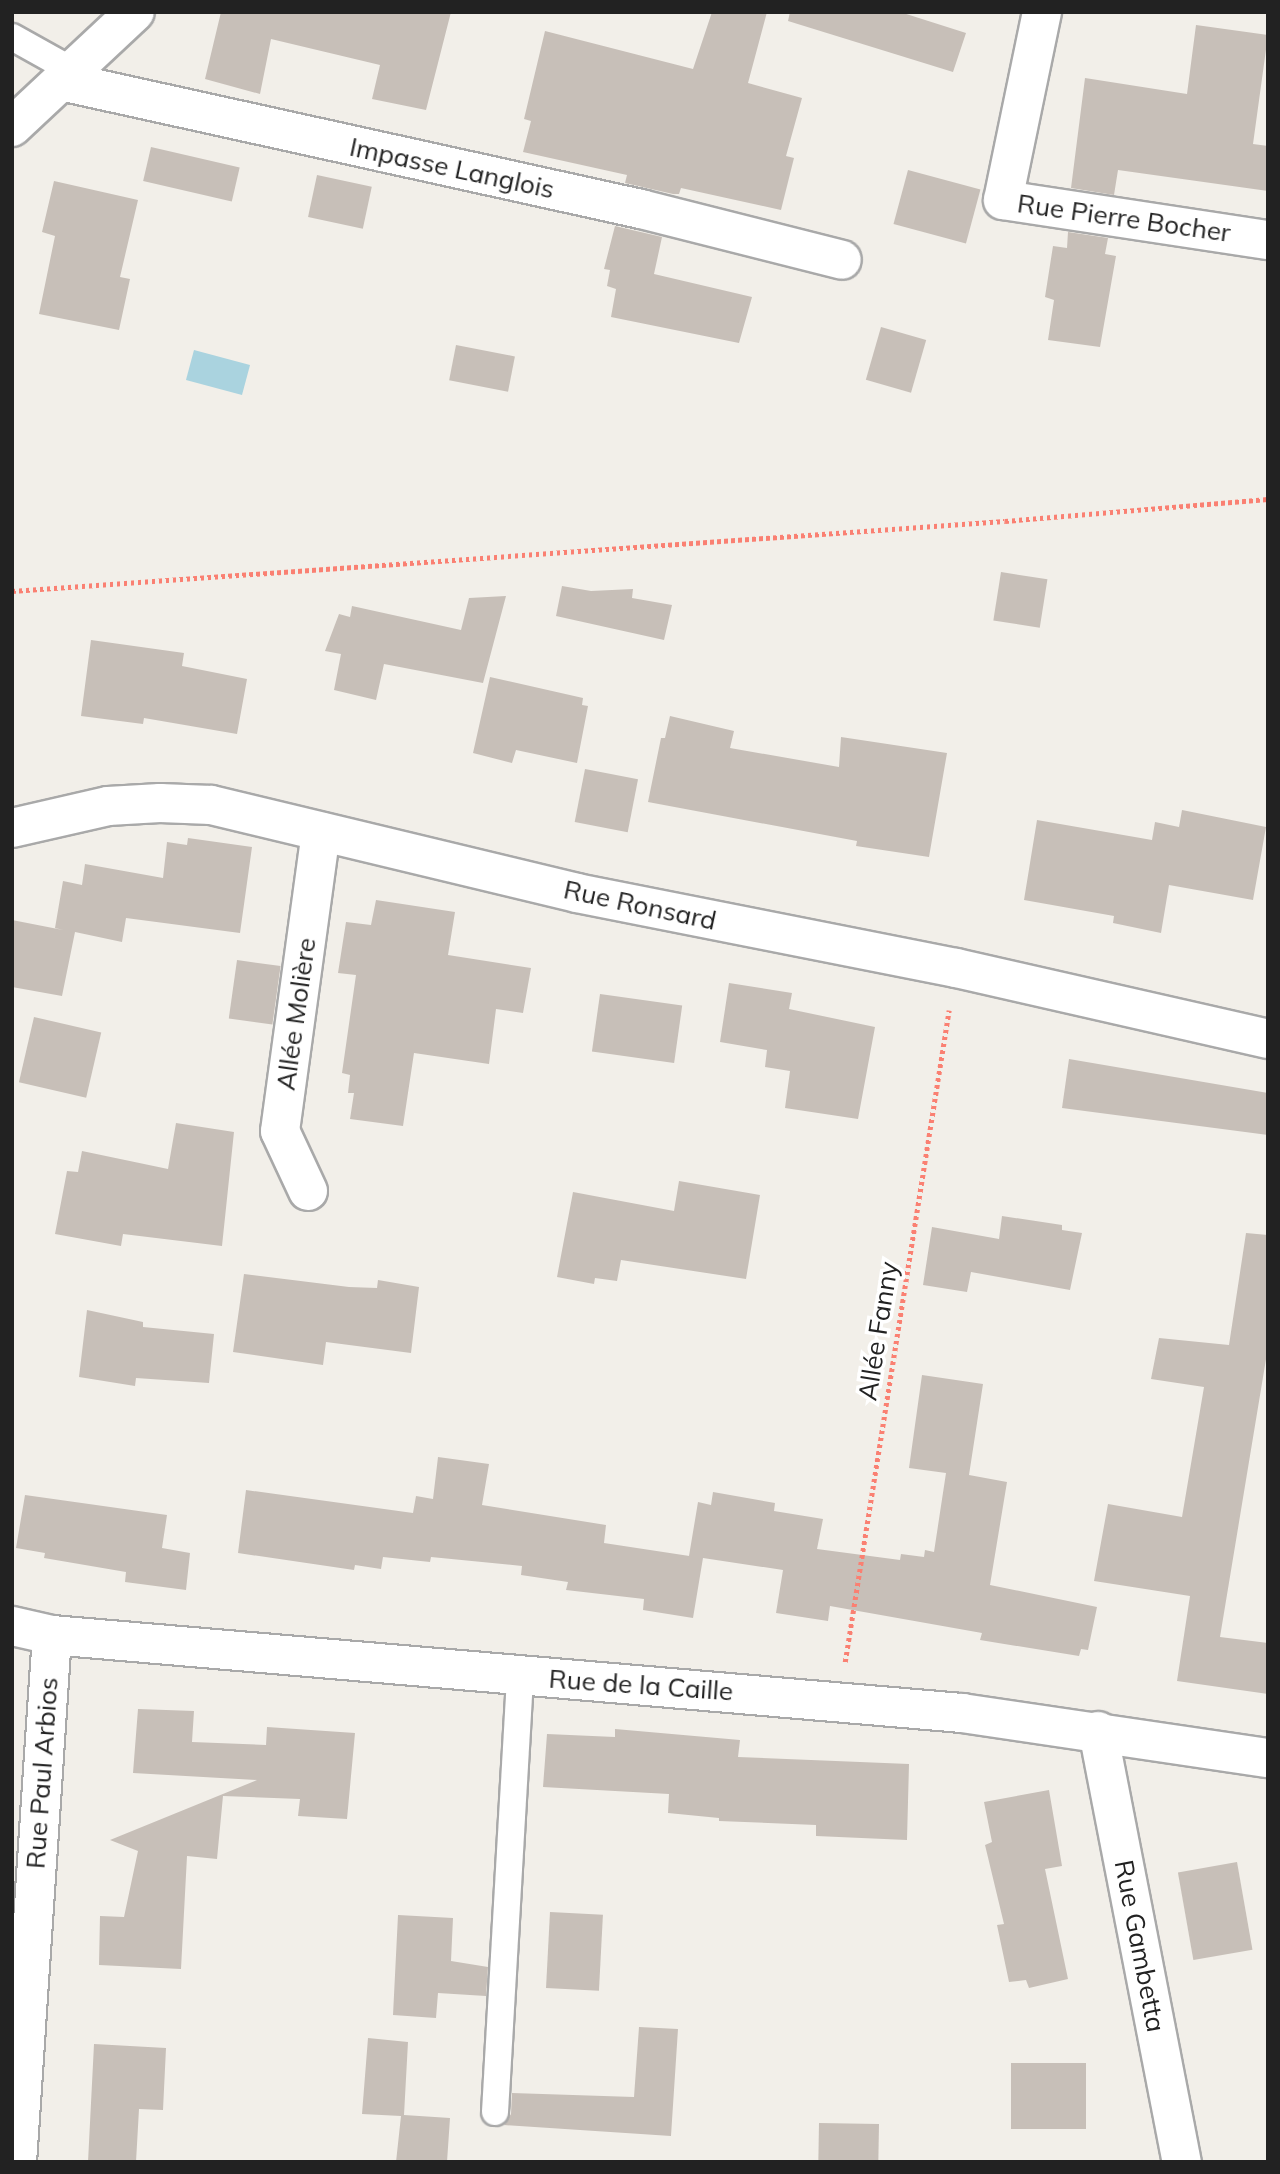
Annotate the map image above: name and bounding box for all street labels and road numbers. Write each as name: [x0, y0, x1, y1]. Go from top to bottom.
street label: Impasse Langlois: [347, 131, 557, 205]
street label: Rue Pierre Bocher: [1015, 188, 1233, 248]
street label: Rue Ronsard: [561, 874, 719, 936]
street label: Allée Molière: [270, 936, 322, 1092]
street label: Allée Fanny: [852, 1259, 904, 1403]
street label: Rue de la Caille: [548, 1663, 734, 1707]
street label: Rue Paul Arbios: [20, 1676, 64, 1870]
street label: Rue Gambetta: [1108, 1857, 1172, 2035]

